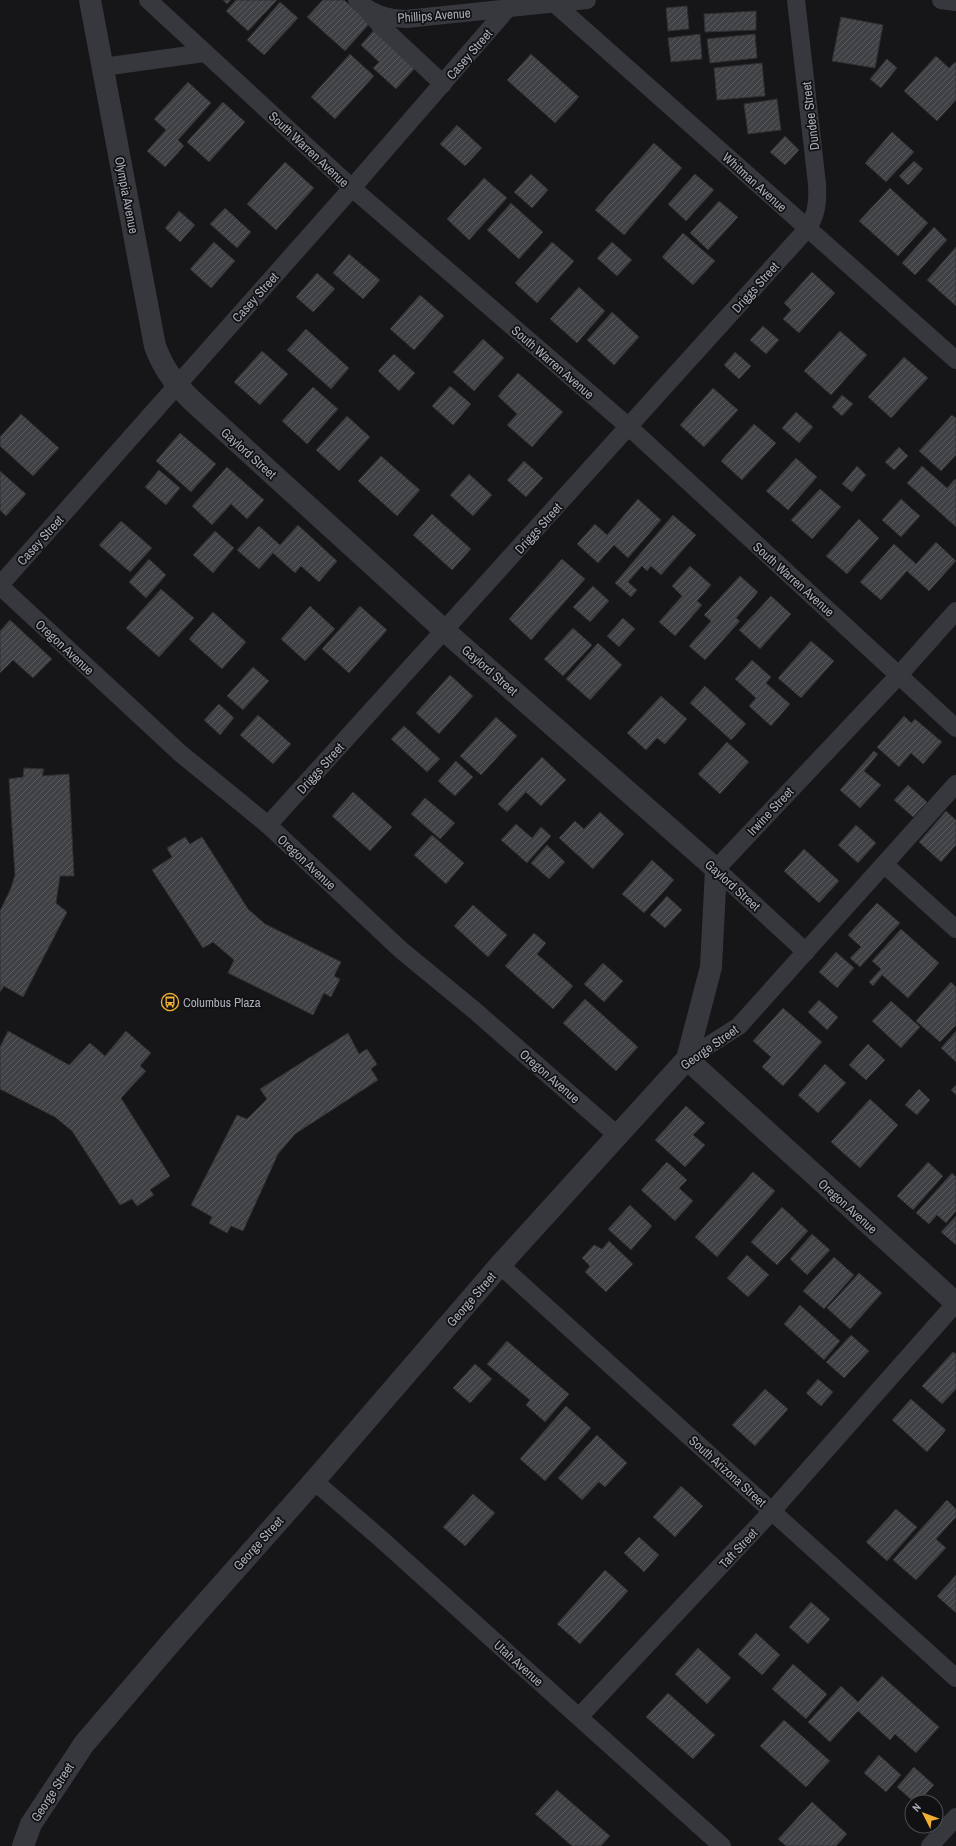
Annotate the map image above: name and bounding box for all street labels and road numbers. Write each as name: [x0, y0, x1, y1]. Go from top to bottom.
street label: Phillips Avenue: [397, 4, 471, 27]
street label: Casey Street: [443, 25, 496, 83]
street label: Dundee Street: [798, 81, 823, 151]
street label: South Warren Avenue: [265, 108, 352, 191]
street label: Whitman Avenue: [719, 149, 791, 216]
street label: Olympia Avenue: [111, 155, 142, 235]
street label: Driggs Street: [728, 258, 783, 316]
street label: Casey Street: [228, 269, 282, 326]
street label: South Warren Avenue: [508, 322, 597, 403]
street label: Gaylord Street: [217, 424, 280, 483]
street label: Driggs Street: [511, 499, 566, 557]
street label: Casey Street: [13, 512, 67, 569]
street label: South Warren Avenue: [749, 538, 838, 620]
street label: Oregon Avenue: [32, 616, 98, 679]
street label: Gaylord Street: [458, 641, 521, 699]
street label: Driggs Street: [293, 739, 348, 797]
street label: Irwine Street: [744, 783, 797, 839]
street label: Oregon Avenue: [274, 831, 340, 894]
street label: Gaylord Street: [701, 856, 764, 915]
street label: George Street: [677, 1021, 742, 1074]
street label: Oregon Avenue: [516, 1046, 583, 1107]
street label: Oregon Avenue: [815, 1175, 881, 1237]
street label: George Street: [443, 1268, 500, 1330]
street label: South Arizona Street: [685, 1432, 770, 1511]
street label: George Street: [230, 1513, 287, 1574]
street label: Taft Street: [716, 1525, 761, 1572]
street label: Utah Avenue: [490, 1637, 547, 1690]
street label: George Street: [27, 1760, 78, 1825]

